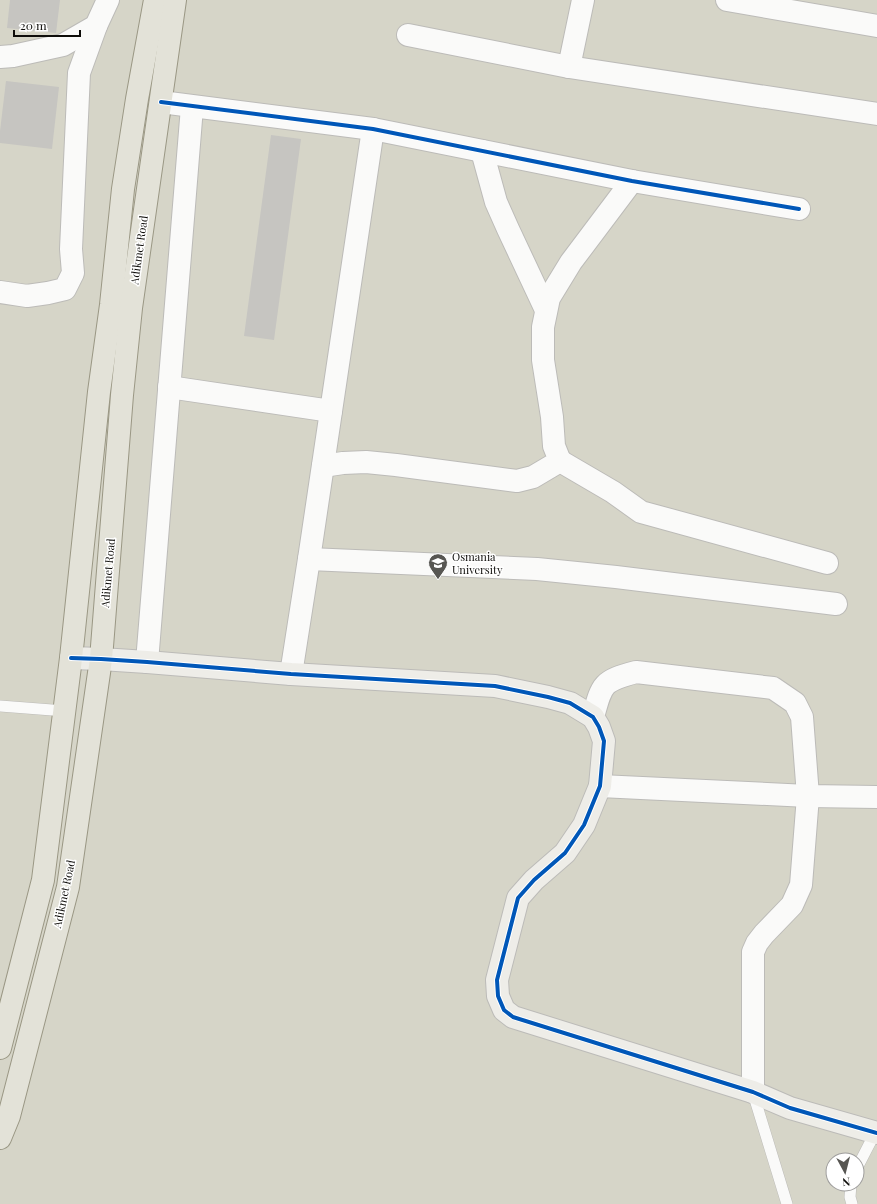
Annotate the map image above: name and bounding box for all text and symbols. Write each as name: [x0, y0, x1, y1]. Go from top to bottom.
scale bar: [14, 12, 80, 38]
text: 20 m: [20, 17, 47, 33]
street label: Adikmet Road: [126, 214, 151, 286]
street label: Adikmet Road: [97, 537, 118, 609]
place label: Osmania University: [452, 549, 503, 577]
school or university icon: Osmania University: [427, 552, 449, 580]
street label: Adikmet Road: [49, 858, 78, 930]
north arrow: [825, 1152, 865, 1192]
text: N: [841, 1174, 851, 1190]

